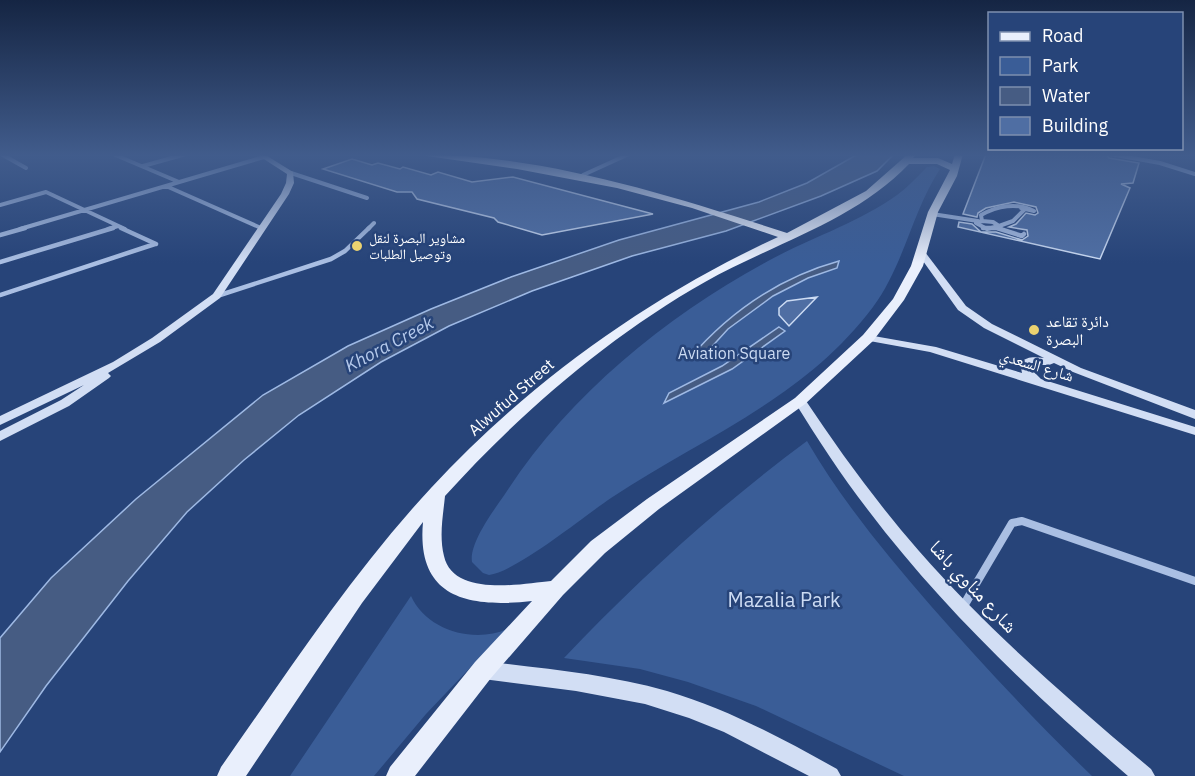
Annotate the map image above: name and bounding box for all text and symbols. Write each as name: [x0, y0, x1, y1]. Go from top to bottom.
legend: [988, 12, 1183, 150]
text: Road: [1042, 24, 1083, 47]
text: Park: [1042, 54, 1079, 77]
text: Water: [1042, 84, 1091, 107]
text: Building: [1042, 114, 1109, 137]
place label: مشاوير البصرة لنقل وتوصيل الطلبات: [369, 229, 465, 263]
marker: مشاوير البصرة لنقل وتوصيل الطلبات: [350, 239, 364, 253]
water label: Khora Creek: [341, 311, 438, 377]
place label: دائرة تقاعد البصرة: [1046, 311, 1109, 349]
marker: دائرة تقاعد البصرة: [1027, 323, 1041, 337]
park label: Aviation Square: [678, 343, 791, 363]
street label: شارع السعدي: [997, 344, 1076, 389]
street label: Alwufud Street: [464, 354, 558, 440]
street label: شارع مناوي باشا: [922, 534, 1024, 640]
park label: Mazalia Park: [727, 586, 841, 613]

